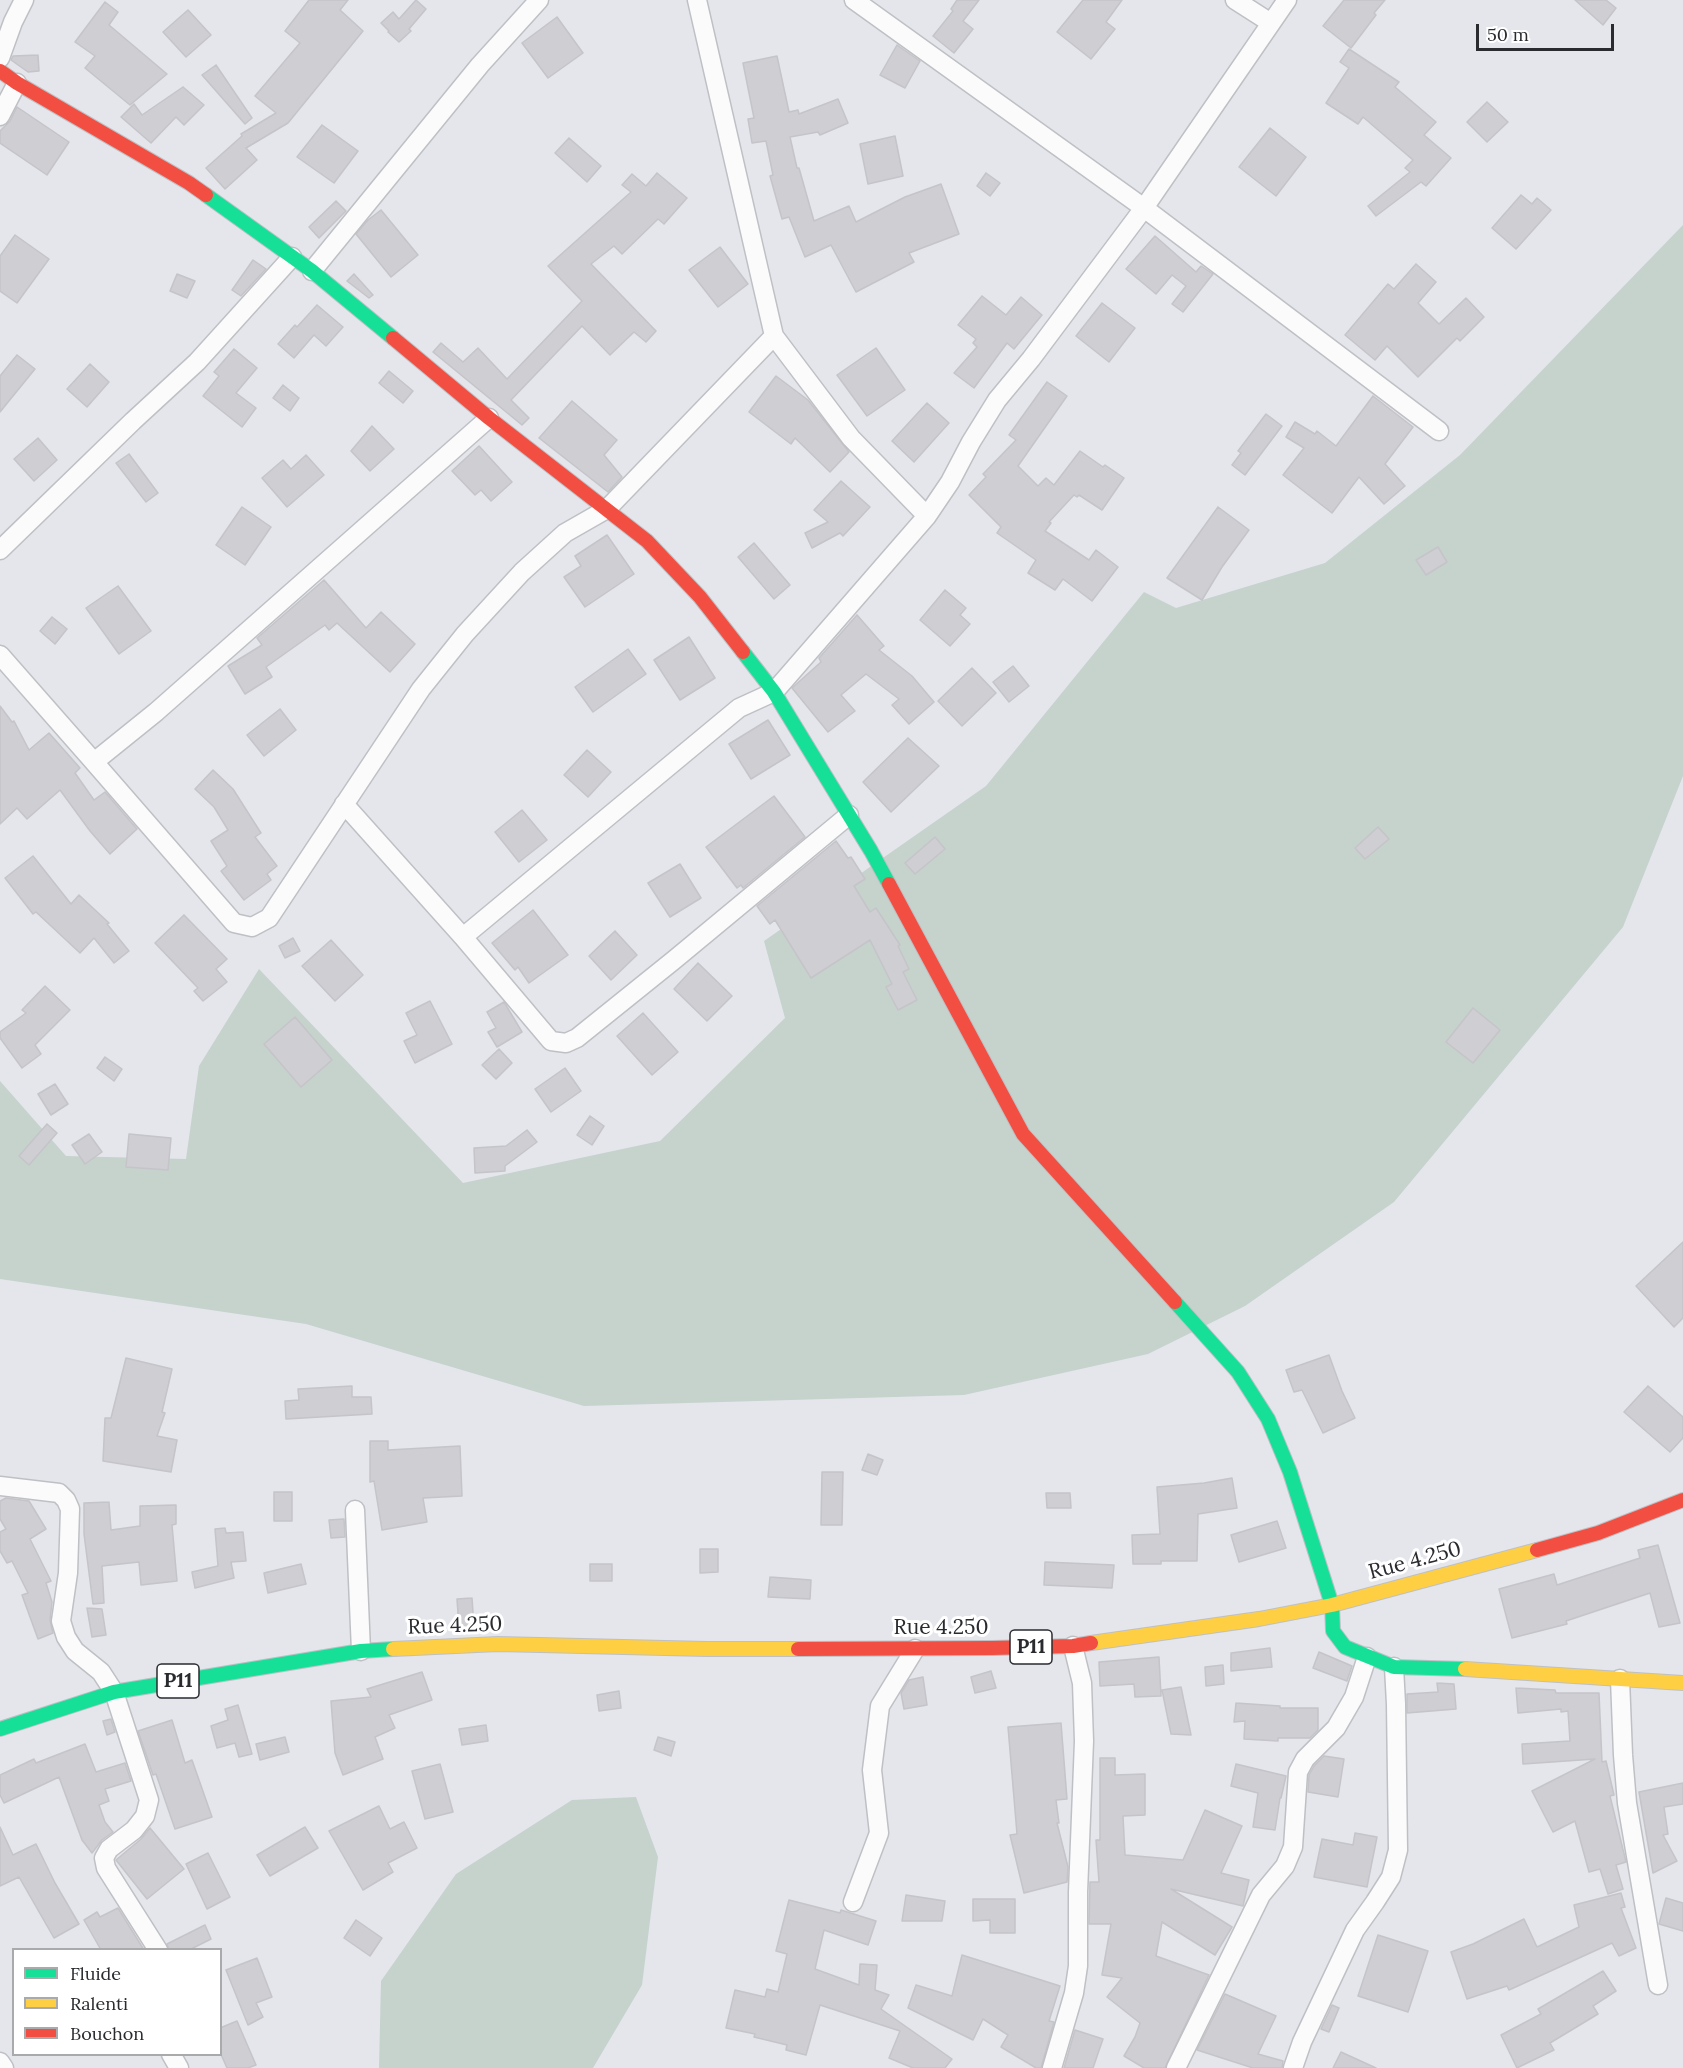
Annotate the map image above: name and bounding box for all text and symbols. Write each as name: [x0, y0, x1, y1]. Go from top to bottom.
scale bar: [1479, 12, 1617, 50]
text: 50 m: [1487, 23, 1529, 46]
street label: Rue 4.250: [1366, 1537, 1464, 1585]
street label: Rue 4.250: [407, 1612, 503, 1640]
street label: Rue 4.250: [894, 1615, 988, 1641]
road number: P11: [1010, 1630, 1052, 1664]
road number: P11: [157, 1664, 199, 1698]
legend: [12, 1948, 222, 2056]
text: Fluide: [70, 1962, 121, 1985]
text: Ralenti: [70, 1992, 128, 2015]
text: Bouchon: [70, 2022, 144, 2045]

